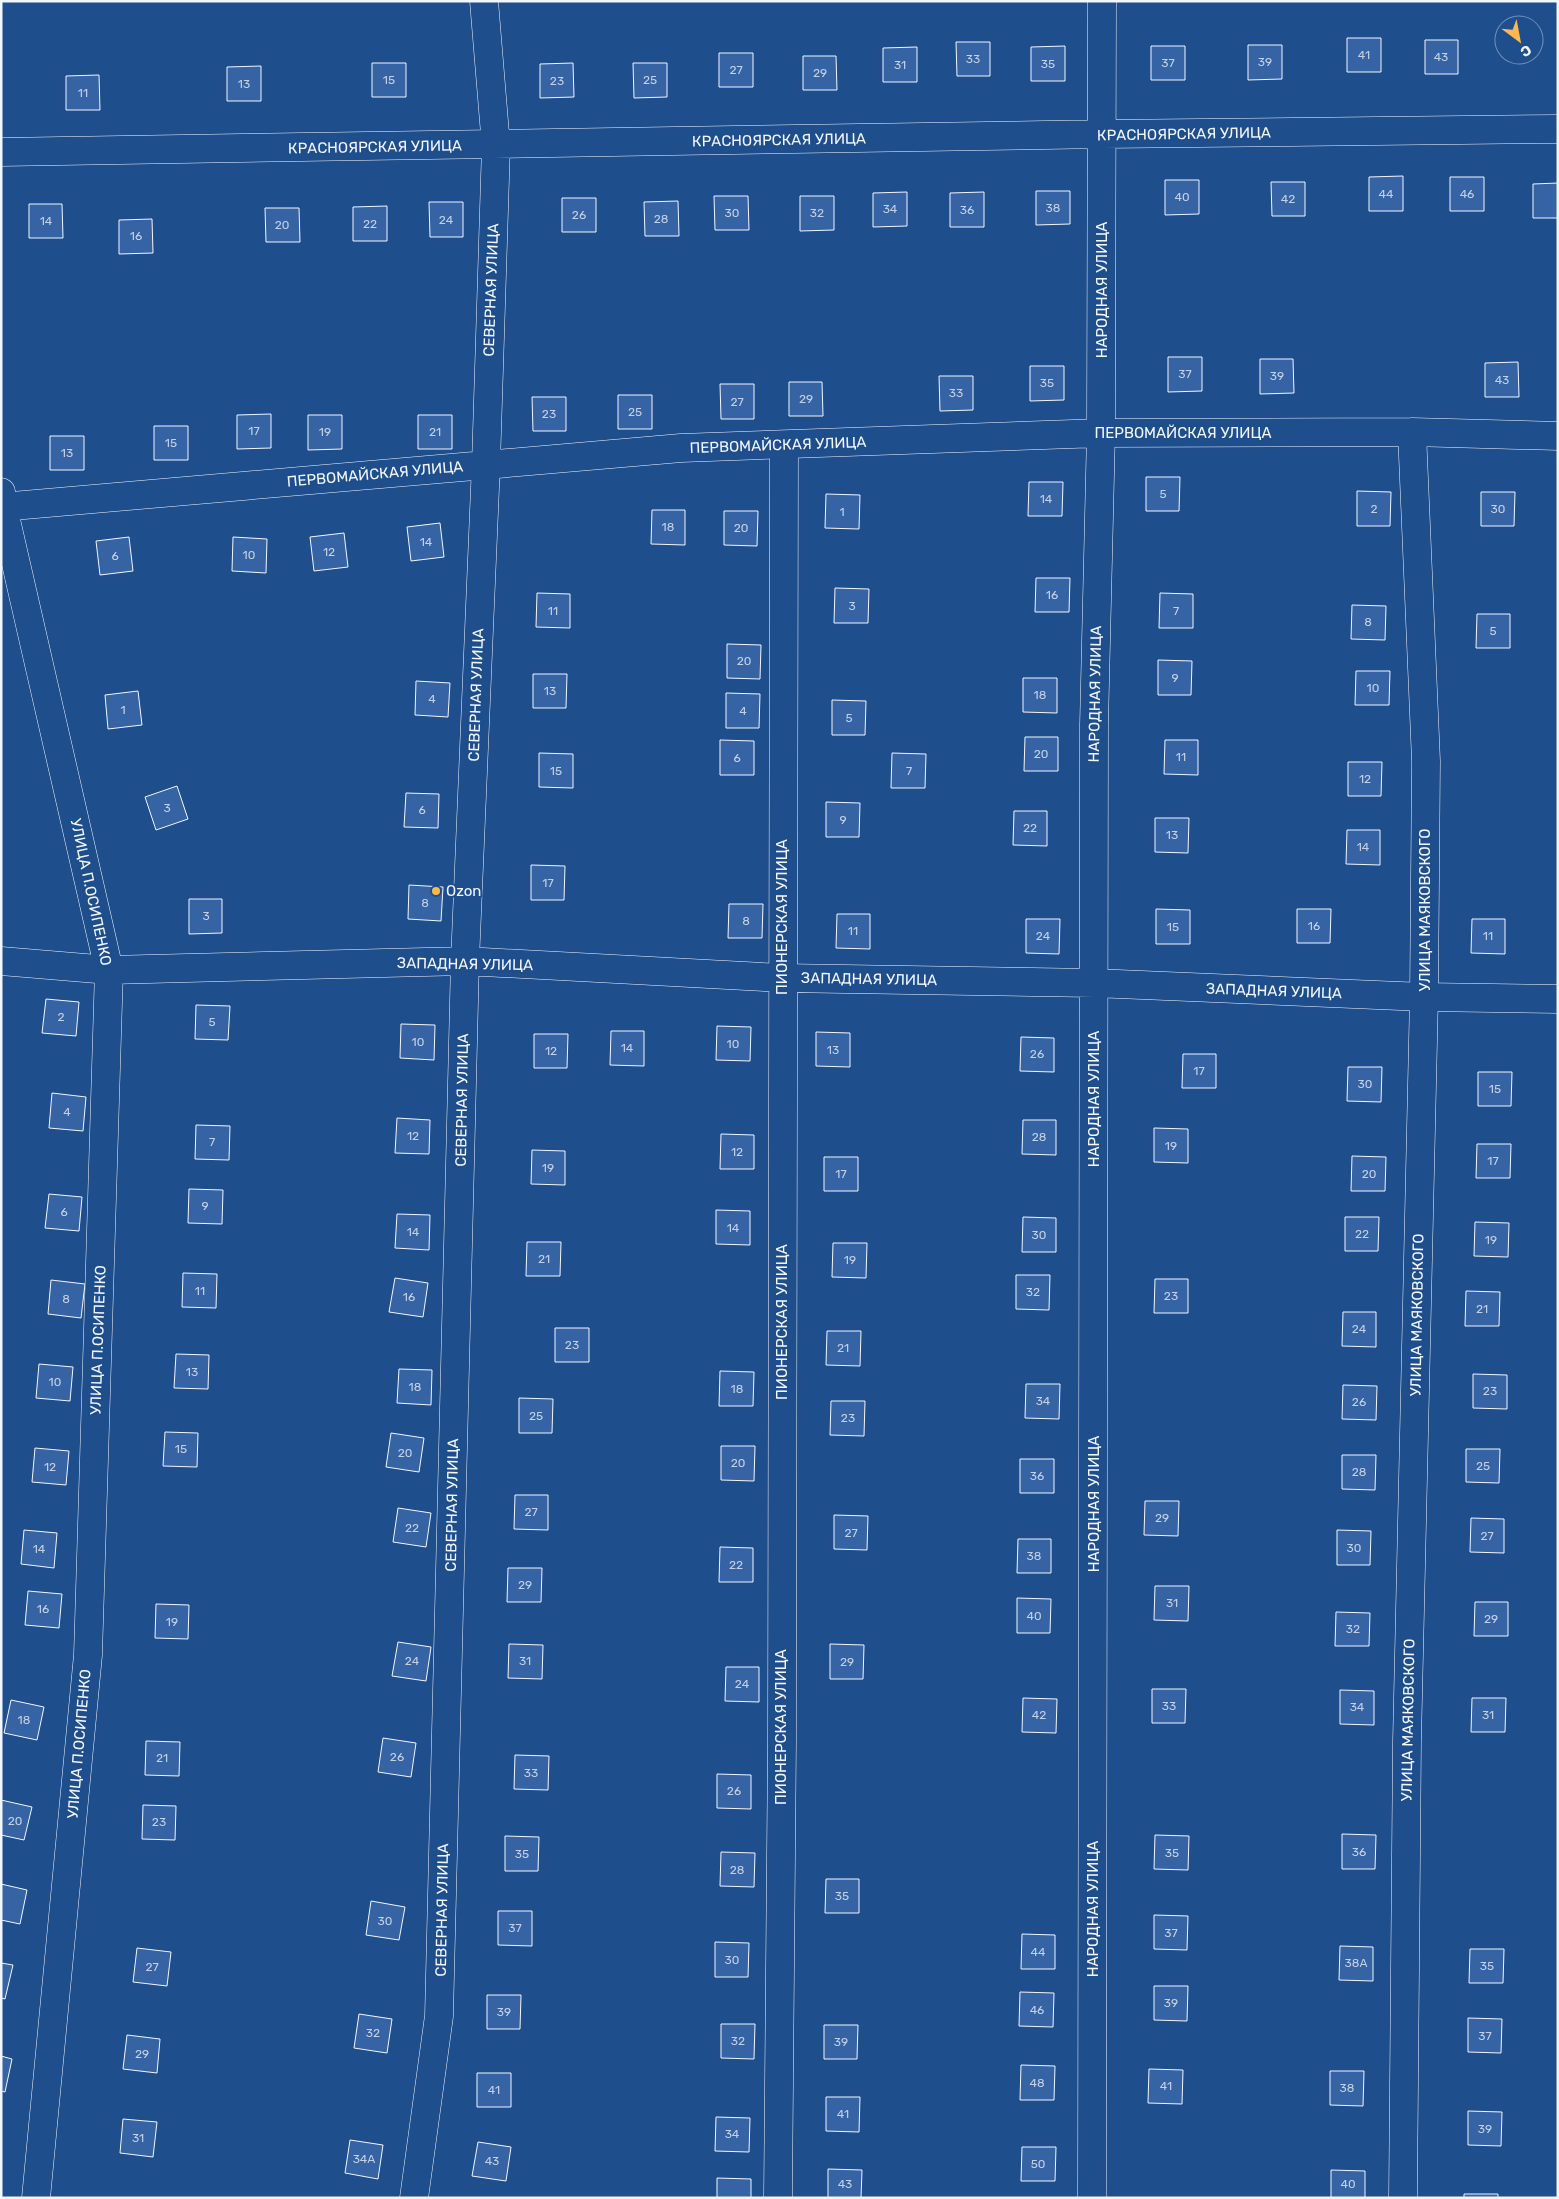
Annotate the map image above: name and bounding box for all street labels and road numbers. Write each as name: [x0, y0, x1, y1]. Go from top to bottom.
street label: КРАСНОЯРСКАЯ УЛИЦА: [1097, 123, 1271, 145]
street label: КРАСНОЯРСКАЯ УЛИЦА: [692, 129, 866, 151]
street label: КРАСНОЯРСКАЯ УЛИЦА: [288, 136, 462, 158]
street label: НАРОДНАЯ УЛИЦА: [1093, 222, 1111, 358]
street label: СЕВЕРНАЯ УЛИЦА: [480, 223, 502, 357]
street label: ПЕРВОМАЙСКАЯ УЛИЦА: [1094, 424, 1272, 442]
street label: ПЕРВОМАЙСКАЯ УЛИЦА: [689, 433, 867, 457]
street label: ПЕРВОМАЙСКАЯ УЛИЦА: [286, 457, 464, 491]
street label: НАРОДНАЯ УЛИЦА: [1085, 626, 1105, 762]
street label: СЕВЕРНАЯ УЛИЦА: [465, 628, 487, 762]
street label: УЛИЦА П.ОСИПЕНКО: [67, 817, 115, 967]
street label: УЛИЦА МАЯКОВСКОГО: [1416, 829, 1434, 991]
street label: ПИОНЕРСКАЯ УЛИЦА: [773, 839, 791, 995]
street label: ЗАПАДНАЯ УЛИЦА: [397, 954, 533, 974]
street label: ЗАПАДНАЯ УЛИЦА: [801, 969, 937, 989]
street label: ЗАПАДНАЯ УЛИЦА: [1206, 980, 1342, 1002]
street label: НАРОДНАЯ УЛИЦА: [1085, 1031, 1103, 1167]
street label: СЕВЕРНАЯ УЛИЦА: [452, 1033, 472, 1167]
street label: УЛИЦА МАЯКОВСКОГО: [1407, 1233, 1427, 1397]
street label: ПИОНЕРСКАЯ УЛИЦА: [773, 1244, 791, 1400]
street label: УЛИЦА П.ОСИПЕНКО: [86, 1265, 110, 1415]
street label: НАРОДНАЯ УЛИЦА: [1085, 1436, 1103, 1572]
street label: СЕВЕРНАЯ УЛИЦА: [442, 1438, 462, 1572]
street label: УЛИЦА МАЯКОВСКОГО: [1398, 1638, 1418, 1802]
street label: ПИОНЕРСКАЯ УЛИЦА: [772, 1649, 790, 1805]
street label: УЛИЦА П.ОСИПЕНКО: [63, 1669, 95, 1819]
street label: НАРОДНАЯ УЛИЦА: [1084, 1841, 1102, 1977]
street label: СЕВЕРНАЯ УЛИЦА: [432, 1843, 452, 1977]

